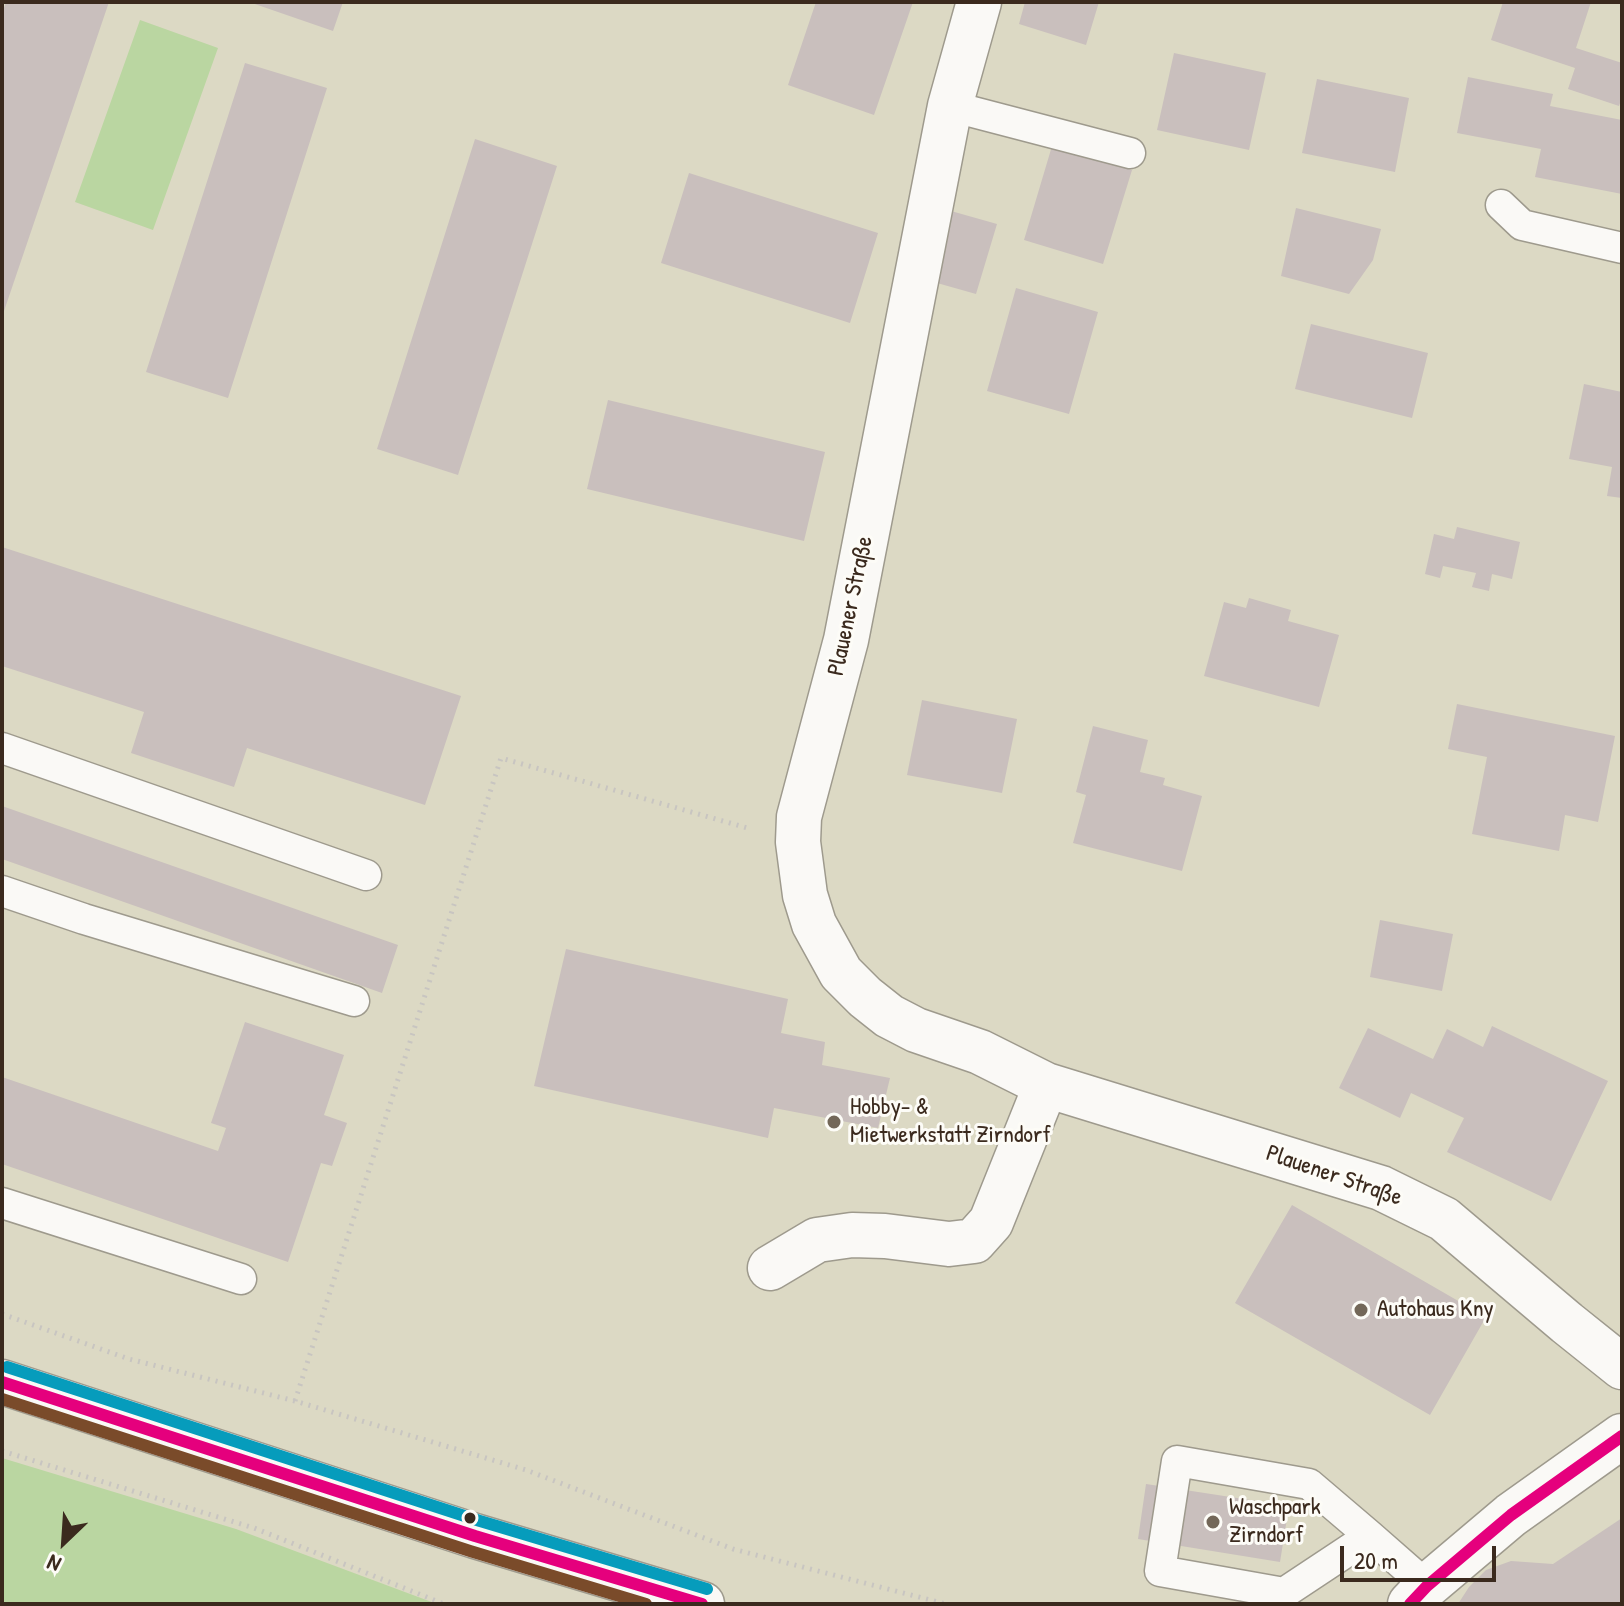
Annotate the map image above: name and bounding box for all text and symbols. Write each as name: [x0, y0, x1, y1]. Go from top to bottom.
street label: Plauener Straße: [822, 534, 880, 678]
place label: Hobby- & Mietwerkstatt Zirndorf: [850, 1094, 1051, 1150]
marker: Hobby- & Mietwerkstatt Zirndorf: [825, 1113, 843, 1131]
street label: Plauener Straße: [1262, 1139, 1406, 1213]
place label: Autohaus Kny: [1377, 1296, 1494, 1324]
marker: Autohaus Kny: [1352, 1301, 1370, 1319]
place label: Waschpark Zirndorf: [1229, 1494, 1321, 1550]
north arrow: [24, 1502, 104, 1582]
unlabelled marker: [462, 1510, 478, 1526]
marker: Waschpark Zirndorf: [1204, 1513, 1222, 1531]
scale bar: [1344, 1530, 1500, 1580]
text: 20 m: [1354, 1544, 1398, 1576]
text: N: [42, 1548, 66, 1580]

